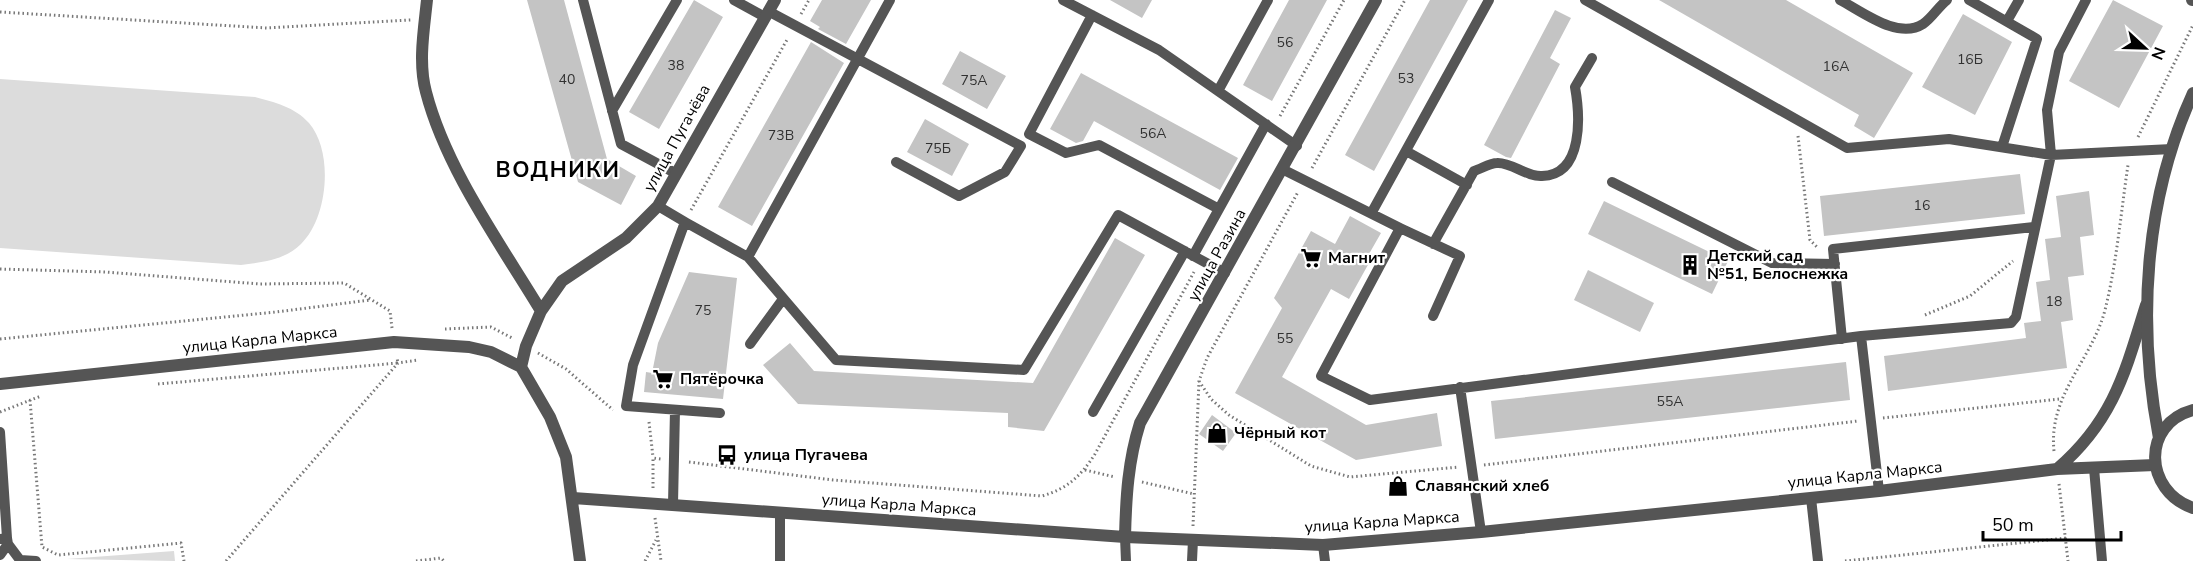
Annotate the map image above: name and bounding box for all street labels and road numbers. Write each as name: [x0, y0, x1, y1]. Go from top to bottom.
street label: улица Пугачёва: [638, 80, 716, 196]
street label: улица Разина: [1183, 205, 1251, 305]
street label: улица Карла Маркса: [182, 321, 338, 359]
street label: улица Карла Маркса: [1787, 456, 1943, 494]
street label: улица Карла Маркса: [821, 489, 977, 521]
street label: улица Карла Маркса: [1304, 506, 1460, 538]

